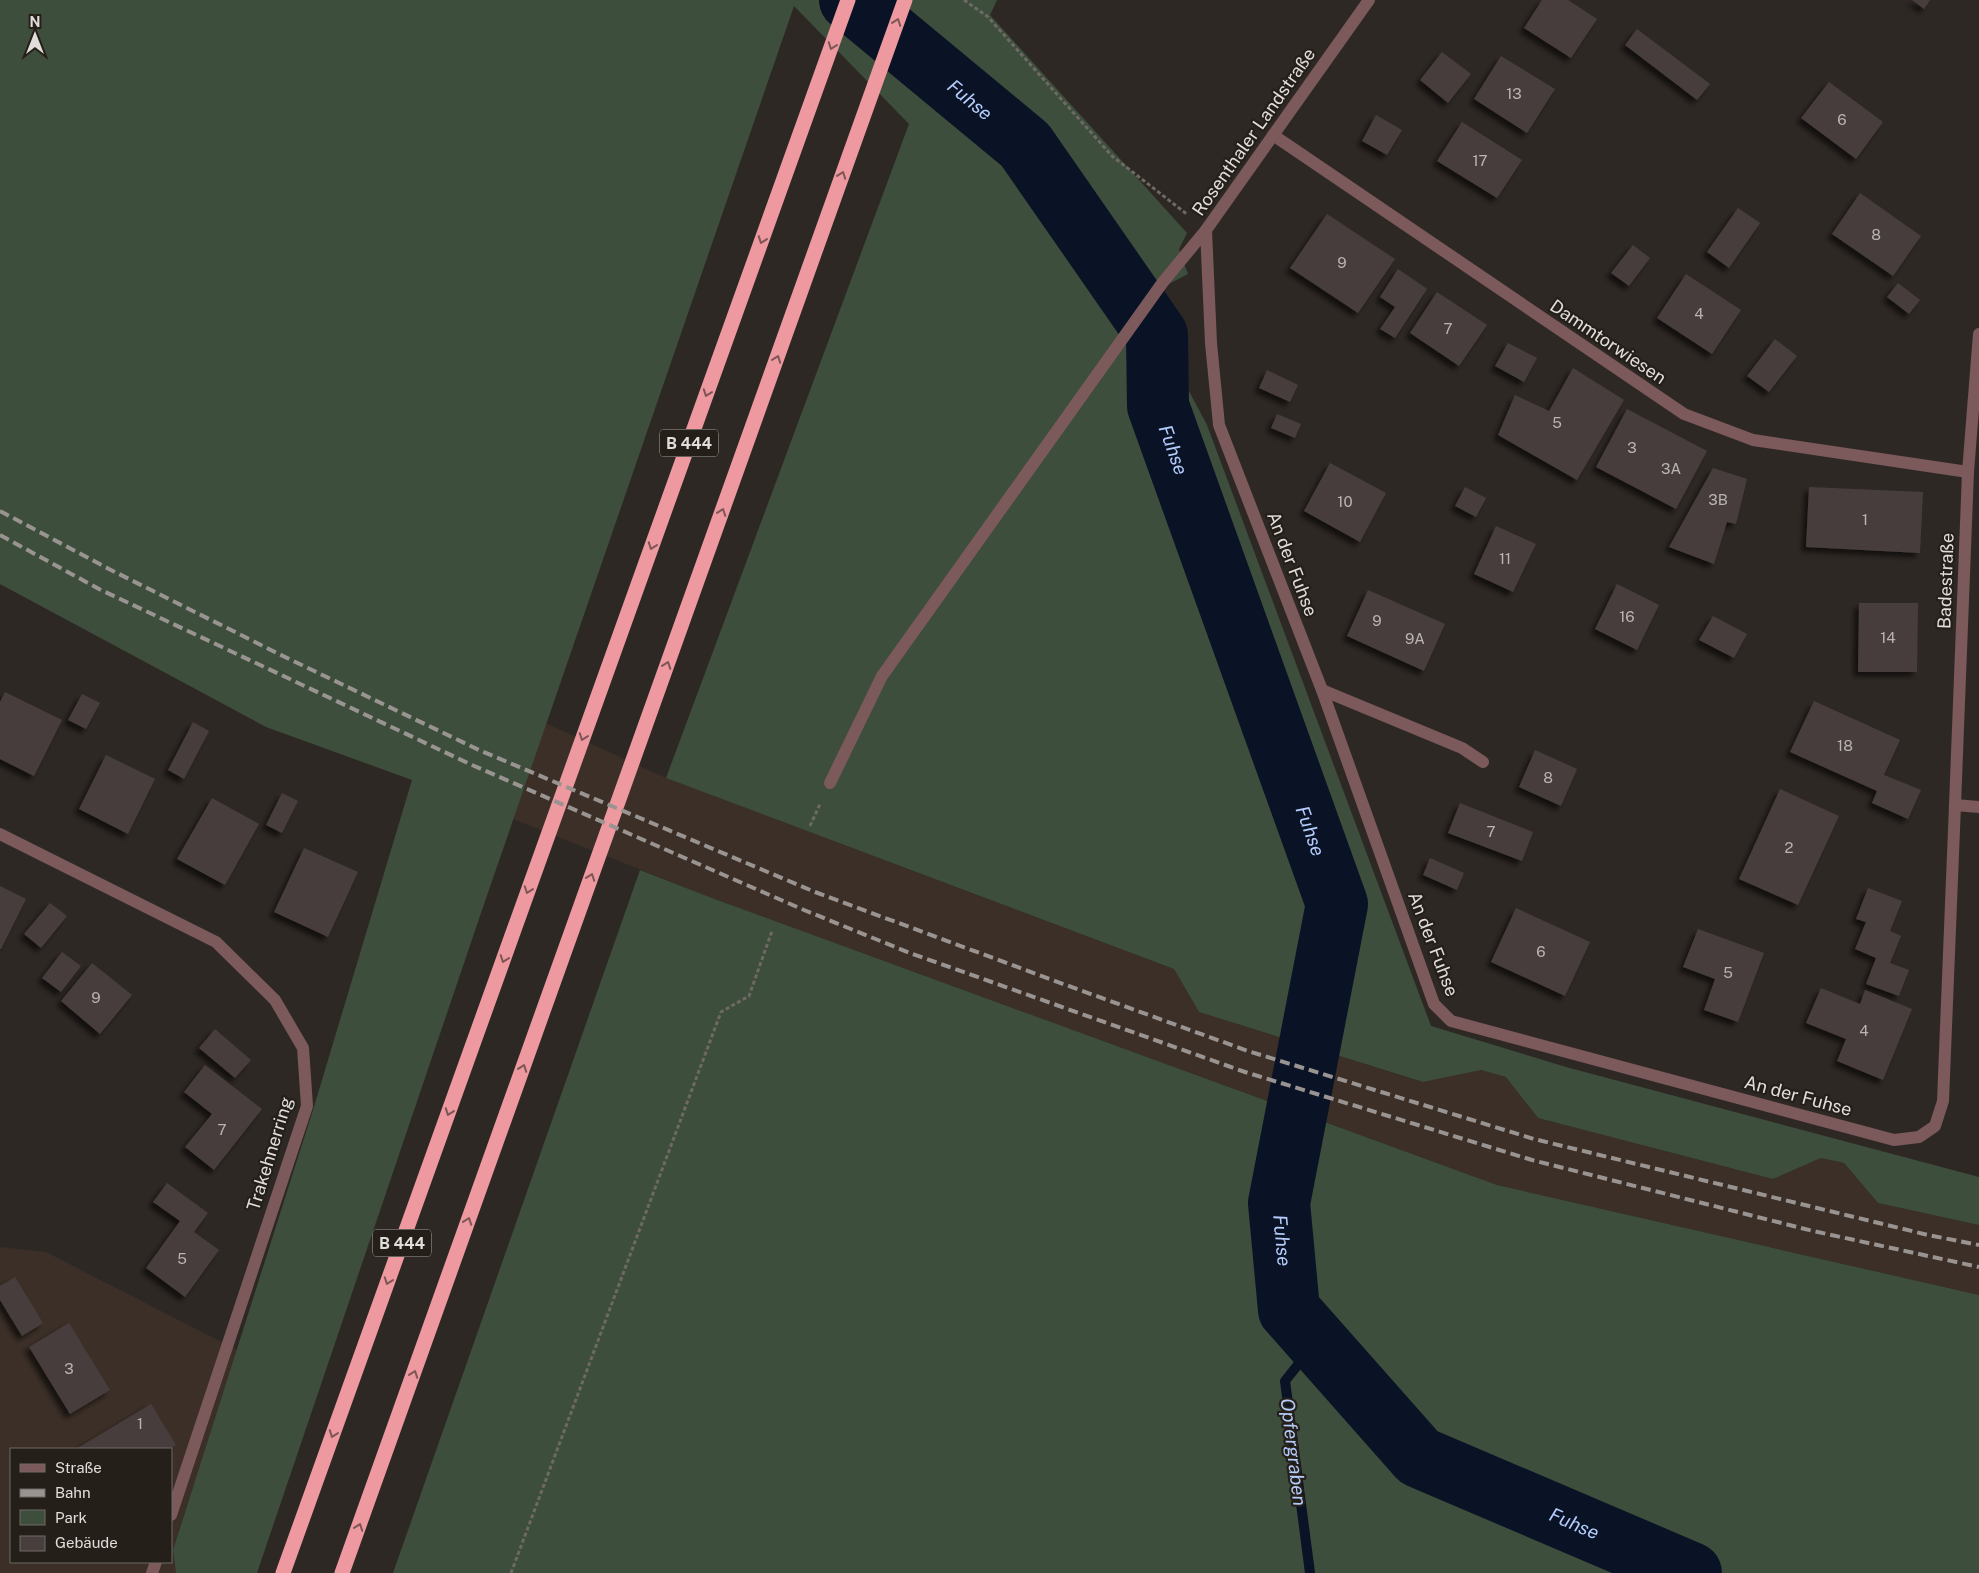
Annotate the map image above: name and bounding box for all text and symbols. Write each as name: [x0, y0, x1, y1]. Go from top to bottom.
north arrow: [10, 10, 60, 60]
text: N: [30, 14, 40, 30]
one-way arrow: [891, 18, 901, 27]
one-way arrow: [828, 41, 838, 50]
street label: Rosenthaler Landstraße: [1188, 44, 1319, 220]
water label: Fuhse: [943, 75, 997, 125]
house number: 13: [1506, 85, 1522, 102]
house number: 6: [1837, 111, 1847, 128]
house number: 17: [1472, 152, 1488, 169]
one-way arrow: [836, 171, 846, 180]
house number: 8: [1871, 226, 1881, 243]
one-way arrow: [758, 236, 768, 244]
house number: 9: [1337, 254, 1347, 271]
street label: Dammtorwiesen: [1546, 295, 1670, 388]
house number: 4: [1694, 305, 1704, 322]
house number: 7: [1443, 320, 1453, 337]
one-way arrow: [771, 355, 781, 363]
one-way arrow: [703, 388, 713, 397]
house number: 5: [1552, 414, 1562, 431]
water label: Fuhse: [1155, 422, 1193, 478]
road number: B 444: [660, 429, 718, 456]
house number: 3: [1627, 439, 1637, 456]
house number: 3A: [1661, 460, 1681, 477]
house number: 3B: [1708, 491, 1728, 508]
house number: 10: [1337, 493, 1353, 510]
one-way arrow: [716, 508, 726, 516]
street label: An der Fuhse: [1263, 509, 1322, 619]
house number: 1: [1862, 511, 1868, 528]
street label: Badestraße: [1933, 533, 1958, 629]
one-way arrow: [648, 541, 658, 550]
house number: 11: [1499, 550, 1511, 567]
house number: 16: [1619, 608, 1635, 625]
house number: 9: [1372, 612, 1382, 629]
house number: 14: [1880, 629, 1896, 646]
house number: 9A: [1405, 630, 1425, 647]
one-way arrow: [661, 661, 671, 669]
one-way arrow: [579, 733, 589, 741]
house number: 18: [1837, 737, 1853, 754]
house number: 8: [1543, 769, 1553, 786]
water label: Fuhse: [1292, 803, 1330, 859]
house number: 7: [1486, 823, 1496, 840]
house number: 2: [1785, 839, 1794, 856]
one-way arrow: [585, 873, 595, 882]
one-way arrow: [524, 885, 534, 894]
street label: An der Fuhse: [1404, 889, 1463, 999]
house number: 6: [1536, 943, 1546, 960]
one-way arrow: [500, 954, 510, 963]
house number: 5: [1723, 964, 1733, 981]
house number: 9: [91, 989, 101, 1006]
house number: 4: [1859, 1022, 1869, 1039]
one-way arrow: [517, 1064, 527, 1073]
street label: An der Fuhse: [1742, 1071, 1854, 1120]
street label: Trakehnerring: [242, 1094, 297, 1213]
one-way arrow: [445, 1107, 455, 1116]
house number: 7: [217, 1121, 227, 1138]
water label: Fuhse: [1269, 1214, 1296, 1267]
one-way arrow: [462, 1217, 472, 1226]
road number: B 444: [373, 1230, 431, 1256]
house number: 5: [177, 1250, 187, 1267]
one-way arrow: [384, 1276, 394, 1285]
house number: 3: [64, 1360, 74, 1377]
one-way arrow: [408, 1370, 418, 1379]
water label: Opfergraben: [1276, 1397, 1312, 1507]
house number: 1: [137, 1415, 143, 1432]
one-way arrow: [329, 1429, 339, 1438]
legend: [10, 1448, 172, 1563]
text: Straße: [55, 1459, 102, 1476]
text: Bahn: [55, 1484, 91, 1501]
water label: Fuhse: [1546, 1503, 1602, 1544]
text: Park: [55, 1509, 87, 1526]
one-way arrow: [353, 1523, 363, 1532]
text: Gebäude: [55, 1534, 118, 1551]

